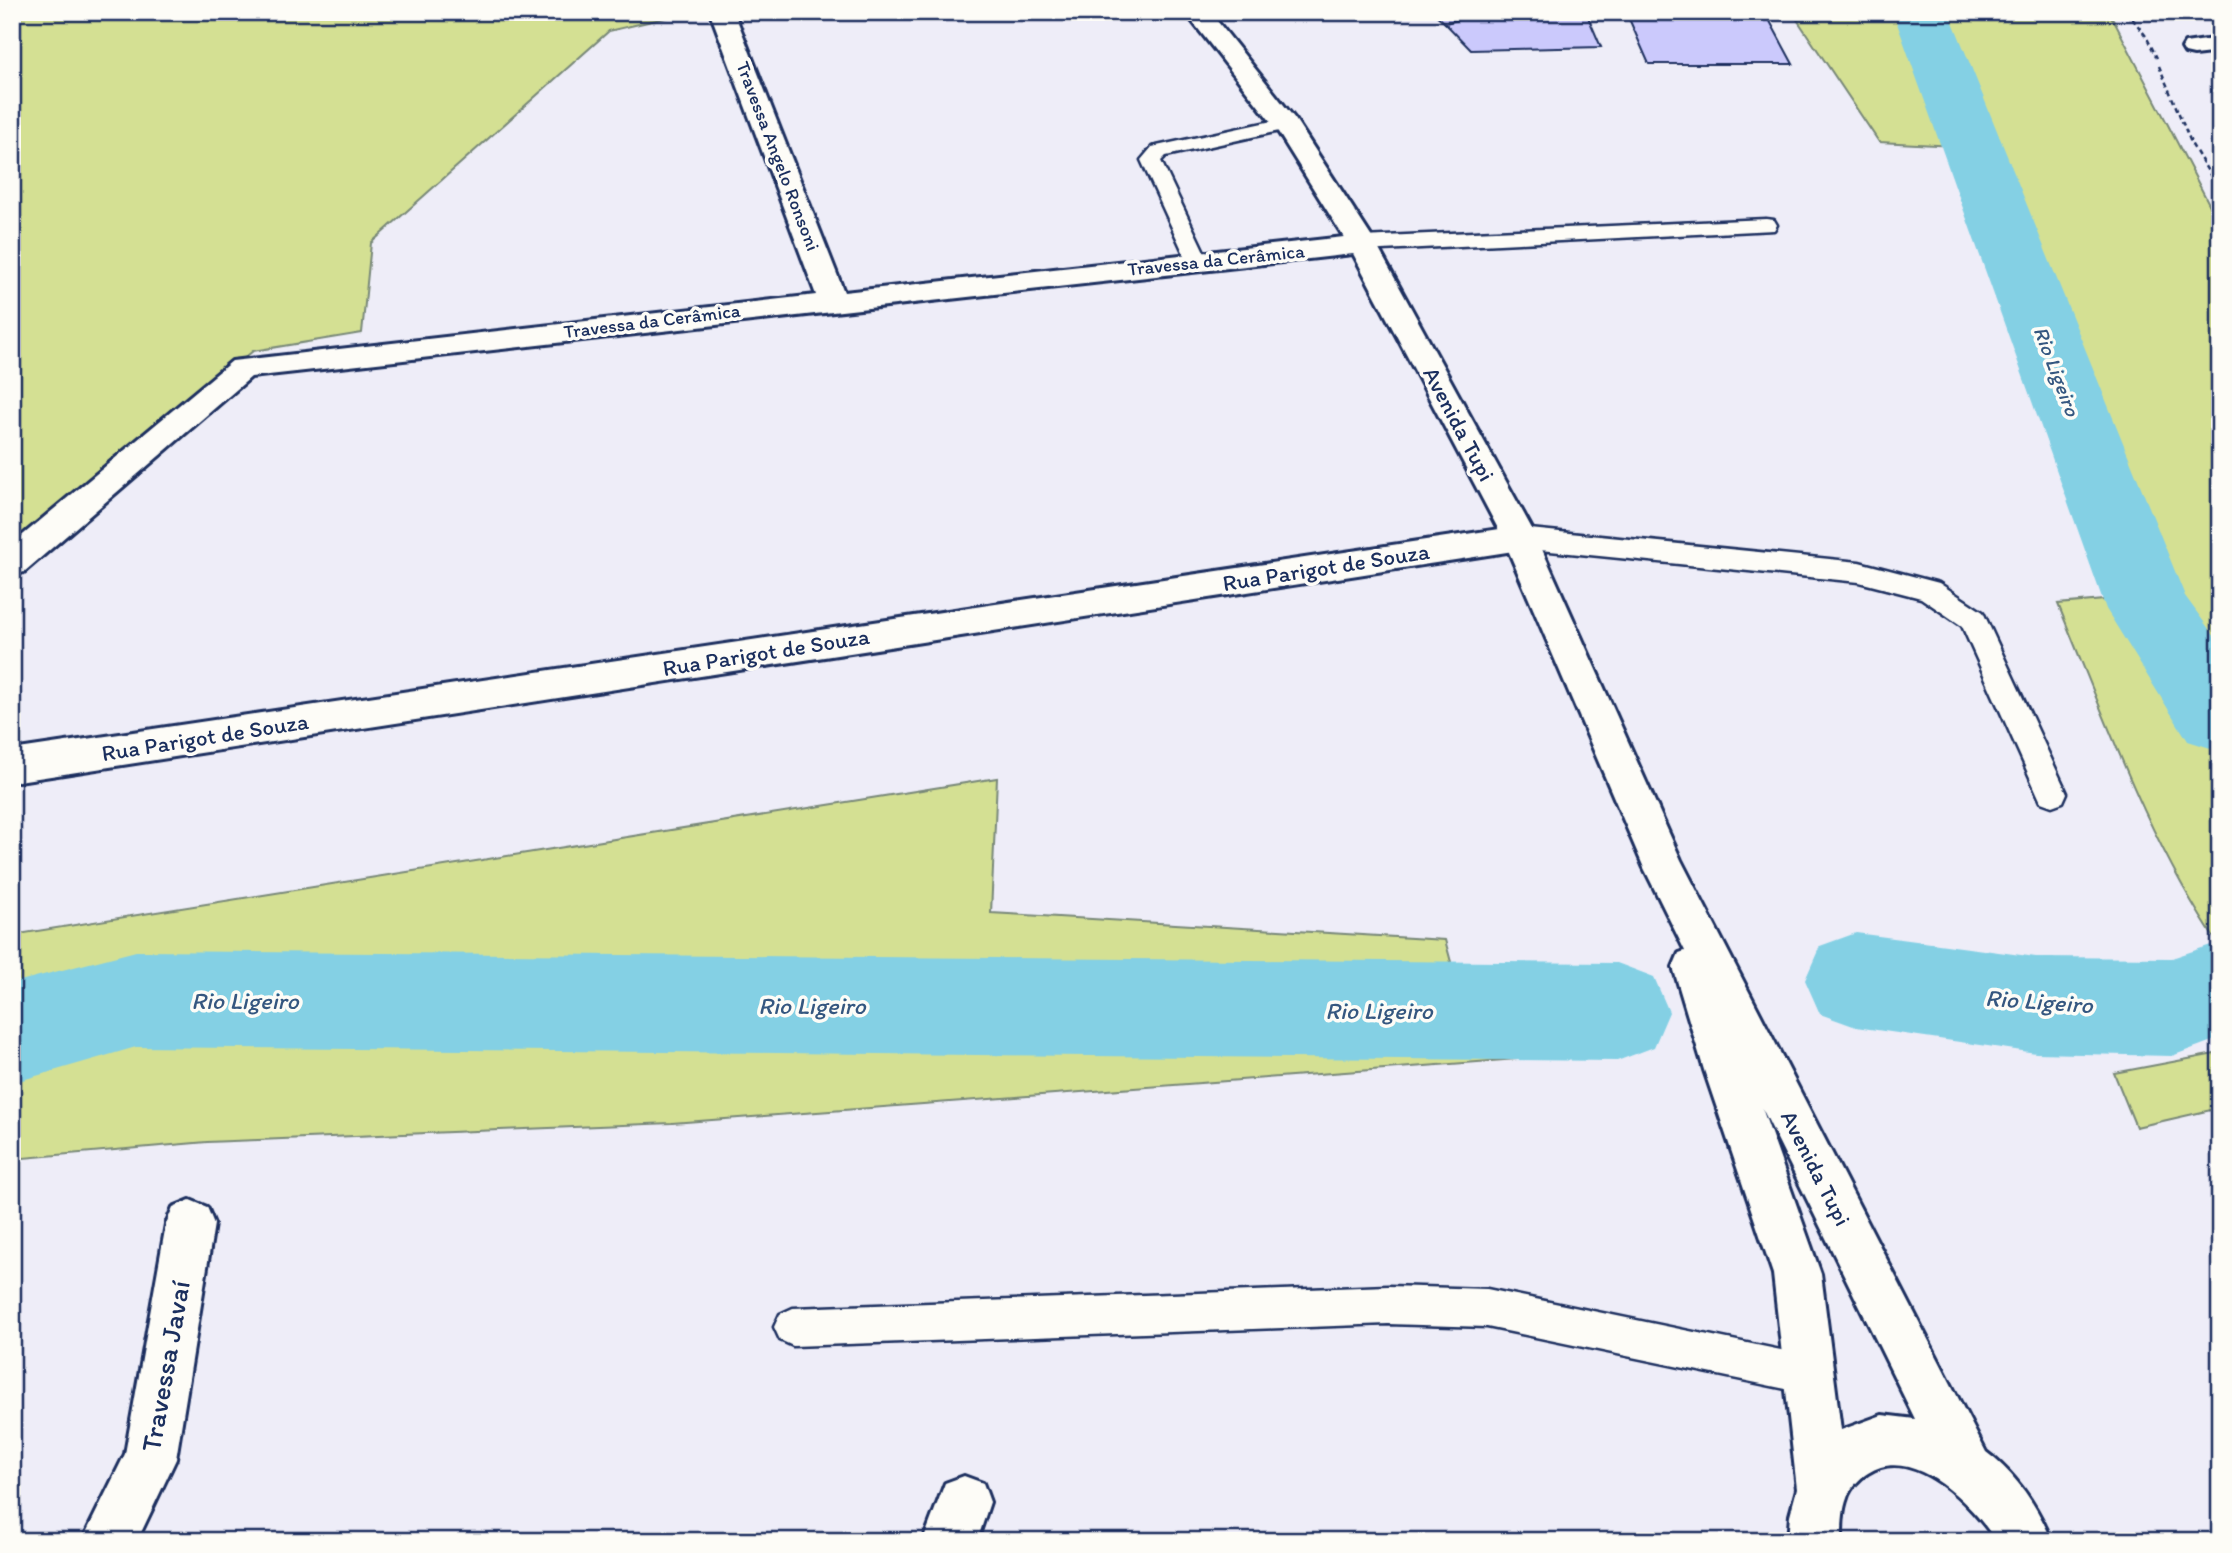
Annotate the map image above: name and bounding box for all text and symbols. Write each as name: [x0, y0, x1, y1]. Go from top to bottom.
street label: Travessa Angelo Ronsoni: [731, 58, 825, 254]
street label: Travessa da Cerâmica: [1126, 239, 1306, 281]
street label: Travessa da Cerâmica: [562, 299, 742, 343]
water label: Rio Ligeiro: [2028, 323, 2086, 421]
street label: Avenida Tupi: [1417, 362, 1501, 486]
street label: Rua Parigot de Souza: [1221, 537, 1431, 597]
street label: Rua Parigot de Souza: [661, 622, 871, 682]
street label: Rua Parigot de Souza: [100, 707, 310, 767]
water label: Rio Ligeiro: [1984, 983, 2094, 1019]
water label: Rio Ligeiro: [191, 986, 300, 1015]
water label: Rio Ligeiro: [758, 991, 867, 1020]
water label: Rio Ligeiro: [1325, 996, 1434, 1025]
street label: Avenida Tupi: [1775, 1106, 1857, 1230]
street label: Travessa Javaí: [133, 1278, 197, 1454]

